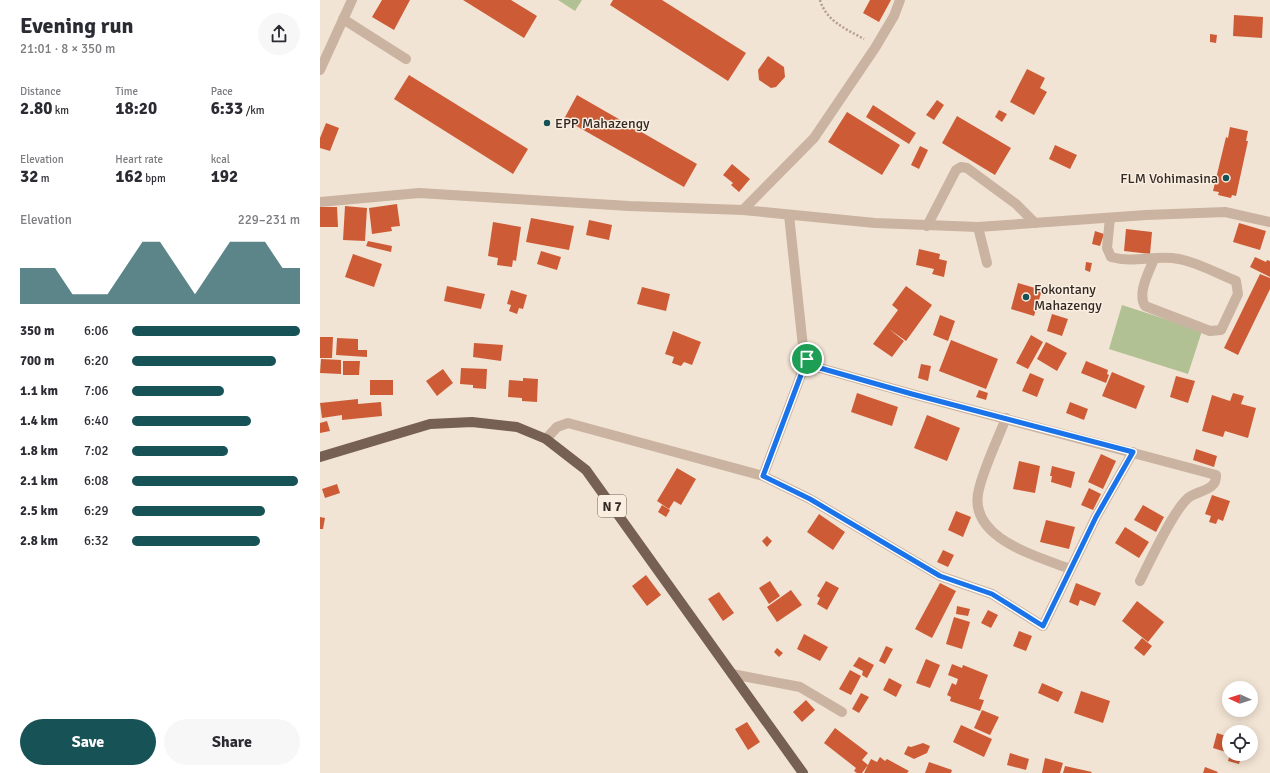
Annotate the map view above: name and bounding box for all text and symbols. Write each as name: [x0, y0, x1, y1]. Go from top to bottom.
text: Evening run: [20, 12, 134, 39]
button: share: [258, 13, 300, 55]
text: 21:01 · 8 × 350 m: [20, 41, 115, 57]
text: Distance: [20, 85, 61, 98]
text: Time: [115, 85, 138, 98]
text: Pace: [211, 85, 233, 98]
text: 2.80: [20, 98, 52, 119]
text: 18:20: [115, 98, 157, 119]
text: 6:33: [211, 98, 243, 119]
text: km: [52, 104, 69, 117]
text: /km: [243, 104, 265, 117]
place label: EPP Mahazengy: [555, 115, 650, 132]
marker: EPP Mahazengy: [542, 118, 552, 128]
text: Elevation: [20, 153, 64, 166]
text: Heart rate: [115, 153, 163, 166]
text: kcal: [211, 153, 230, 166]
text: 32: [20, 166, 38, 187]
text: 162: [115, 166, 143, 187]
text: 192: [211, 166, 238, 187]
place label: FLM Vohimasina: [1120, 170, 1218, 187]
text: m: [38, 172, 50, 185]
text: bpm: [143, 172, 166, 185]
marker: FLM Vohimasina: [1221, 173, 1231, 183]
text: Elevation: [20, 212, 72, 228]
text: 229–231 m: [238, 212, 300, 228]
place label: Fokontany Mahazengy: [1034, 281, 1102, 314]
marker: Fokontany Mahazengy: [1021, 292, 1031, 302]
text: 350 m: [20, 323, 54, 339]
text: 6:06: [84, 323, 109, 339]
pin: [790, 342, 824, 376]
icon: arrive: [796, 348, 818, 370]
text: 700 m: [20, 353, 54, 369]
text: 6:20: [84, 353, 109, 369]
text: 1.1 km: [20, 383, 58, 399]
text: 7:06: [84, 383, 109, 399]
text: 1.4 km: [20, 413, 58, 429]
text: 6:40: [84, 413, 109, 429]
text: 1.8 km: [20, 443, 58, 459]
text: 7:02: [84, 443, 109, 459]
text: 2.1 km: [20, 473, 58, 489]
text: 6:08: [84, 473, 109, 489]
road number: N 7: [598, 495, 626, 517]
text: 2.5 km: [20, 503, 58, 519]
text: 6:29: [84, 503, 109, 519]
text: 2.8 km: [20, 533, 58, 549]
text: 6:32: [84, 533, 109, 549]
north arrow: [1222, 681, 1258, 717]
map controls: [1222, 681, 1258, 761]
button: Save: [20, 719, 156, 765]
button: Share: [164, 719, 300, 765]
button: locate: [1222, 725, 1258, 761]

